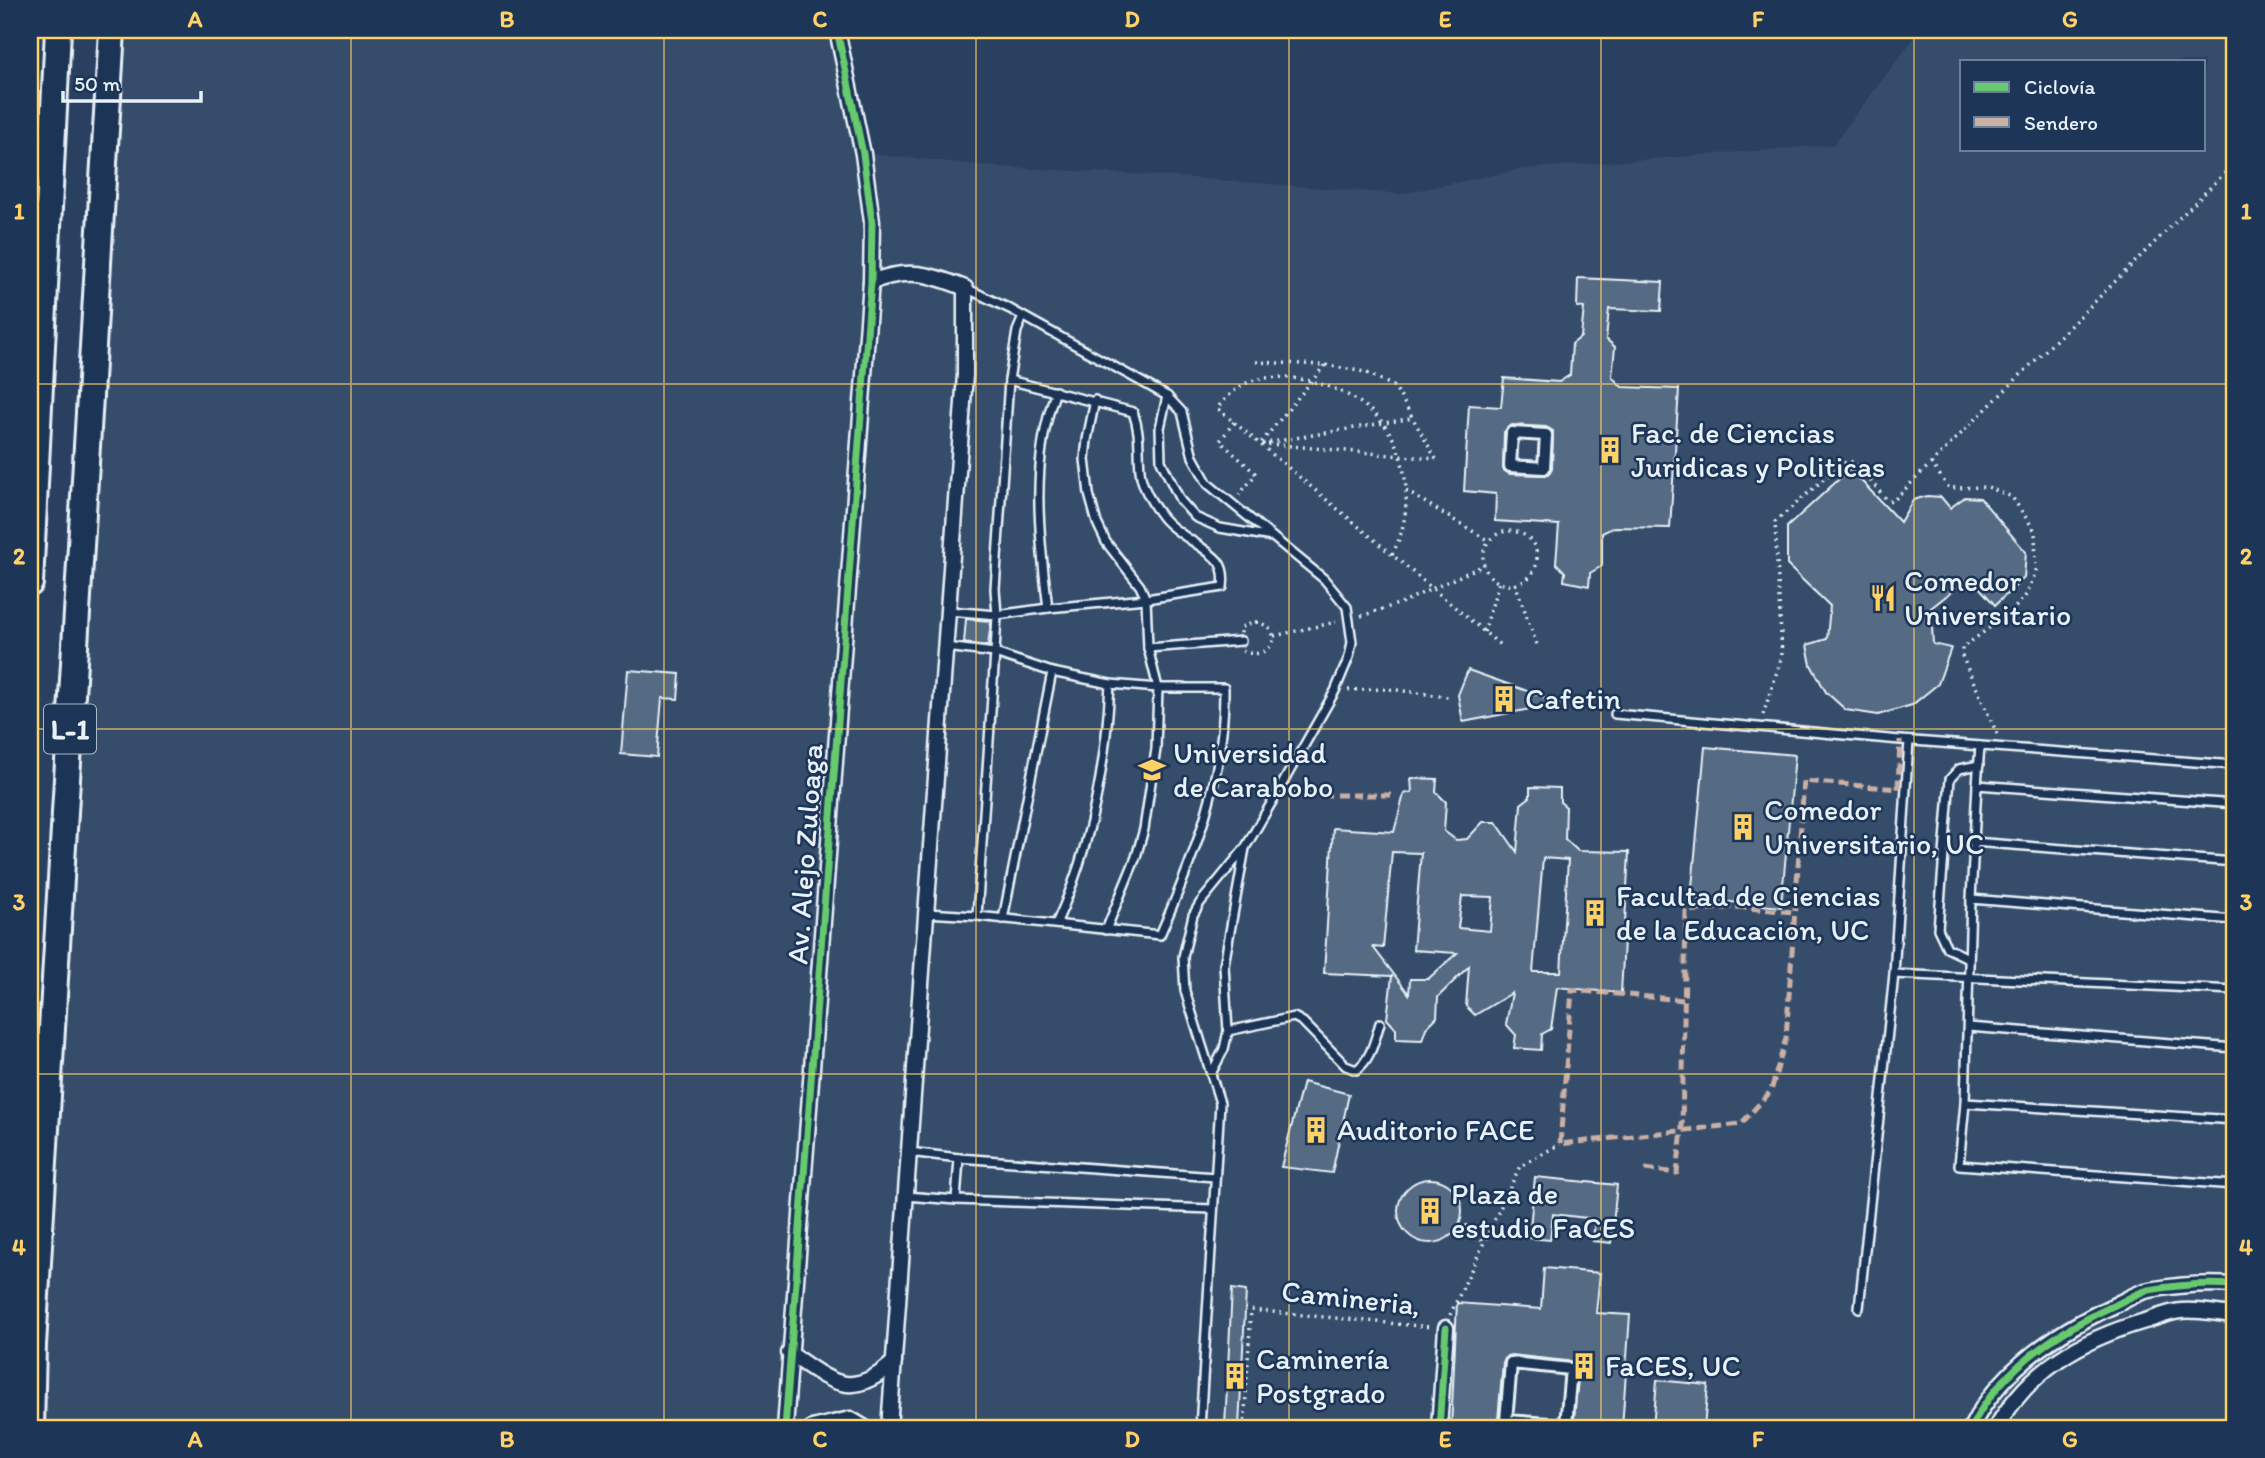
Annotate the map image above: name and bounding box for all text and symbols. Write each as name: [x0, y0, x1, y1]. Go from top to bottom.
text: A: [187, 5, 203, 33]
text: B: [500, 5, 515, 33]
text: C: [813, 5, 828, 33]
text: D: [1124, 5, 1140, 33]
text: E: [1439, 5, 1452, 33]
text: F: [1752, 5, 1765, 33]
text: G: [2062, 5, 2078, 33]
scale bar: [63, 60, 201, 104]
legend: [1960, 60, 2206, 150]
text: 50 m: [74, 71, 121, 96]
text: Ciclovía: [2024, 74, 2095, 99]
text: Sendero: [2024, 110, 2098, 135]
text: 1: [14, 197, 25, 225]
text: 1: [2241, 197, 2252, 225]
place label: Fac. de Ciencias Juridicas y Politicas: [1631, 414, 1885, 485]
building icon: Fac. de Ciencias Juridicas y Politicas: [1595, 435, 1625, 465]
text: 2: [13, 542, 26, 570]
text: 2: [2240, 542, 2253, 570]
place label: Comedor Universitario: [1904, 562, 2071, 633]
restaurant icon: Comedor Universitario: [1868, 583, 1898, 613]
place label: Cafetin: [1525, 680, 1621, 717]
building icon: Cafetin: [1489, 684, 1519, 714]
road number: L-1: [44, 704, 96, 754]
place label: Universidad de Carabobo: [1173, 734, 1333, 805]
street label: Av. Alejo Zuloaga: [778, 742, 831, 966]
school or university icon: Universidad de Carabobo: [1137, 755, 1167, 785]
place label: Comedor Universitario, UC: [1764, 791, 1984, 862]
building icon: Comedor Universitario, UC: [1728, 812, 1758, 842]
place label: Facultad de Ciencias de la Educacion, UC: [1616, 877, 1881, 948]
text: 3: [13, 888, 26, 916]
text: 3: [2240, 888, 2253, 916]
building icon: Facultad de Ciencias de la Educacion, UC: [1580, 898, 1610, 928]
place label: Auditorio FACE: [1337, 1111, 1535, 1148]
building icon: Auditorio FACE: [1301, 1115, 1331, 1145]
place label: Plaza de estudio FaCES: [1451, 1175, 1635, 1246]
building icon: Plaza de estudio FaCES: [1415, 1196, 1445, 1226]
text: 4: [12, 1233, 26, 1261]
text: 4: [2239, 1233, 2253, 1261]
street label: Camineria,: [1280, 1272, 1422, 1323]
place label: Caminería Postgrado: [1256, 1340, 1390, 1411]
place label: FaCES, UC: [1605, 1347, 1741, 1384]
building icon: FaCES, UC: [1569, 1351, 1599, 1381]
building icon: Caminería Postgrado: [1220, 1361, 1250, 1391]
text: A: [187, 1425, 203, 1453]
text: B: [500, 1425, 515, 1453]
text: C: [813, 1425, 828, 1453]
text: D: [1124, 1425, 1140, 1453]
text: E: [1439, 1425, 1452, 1453]
text: F: [1752, 1425, 1765, 1453]
text: G: [2062, 1425, 2078, 1453]

